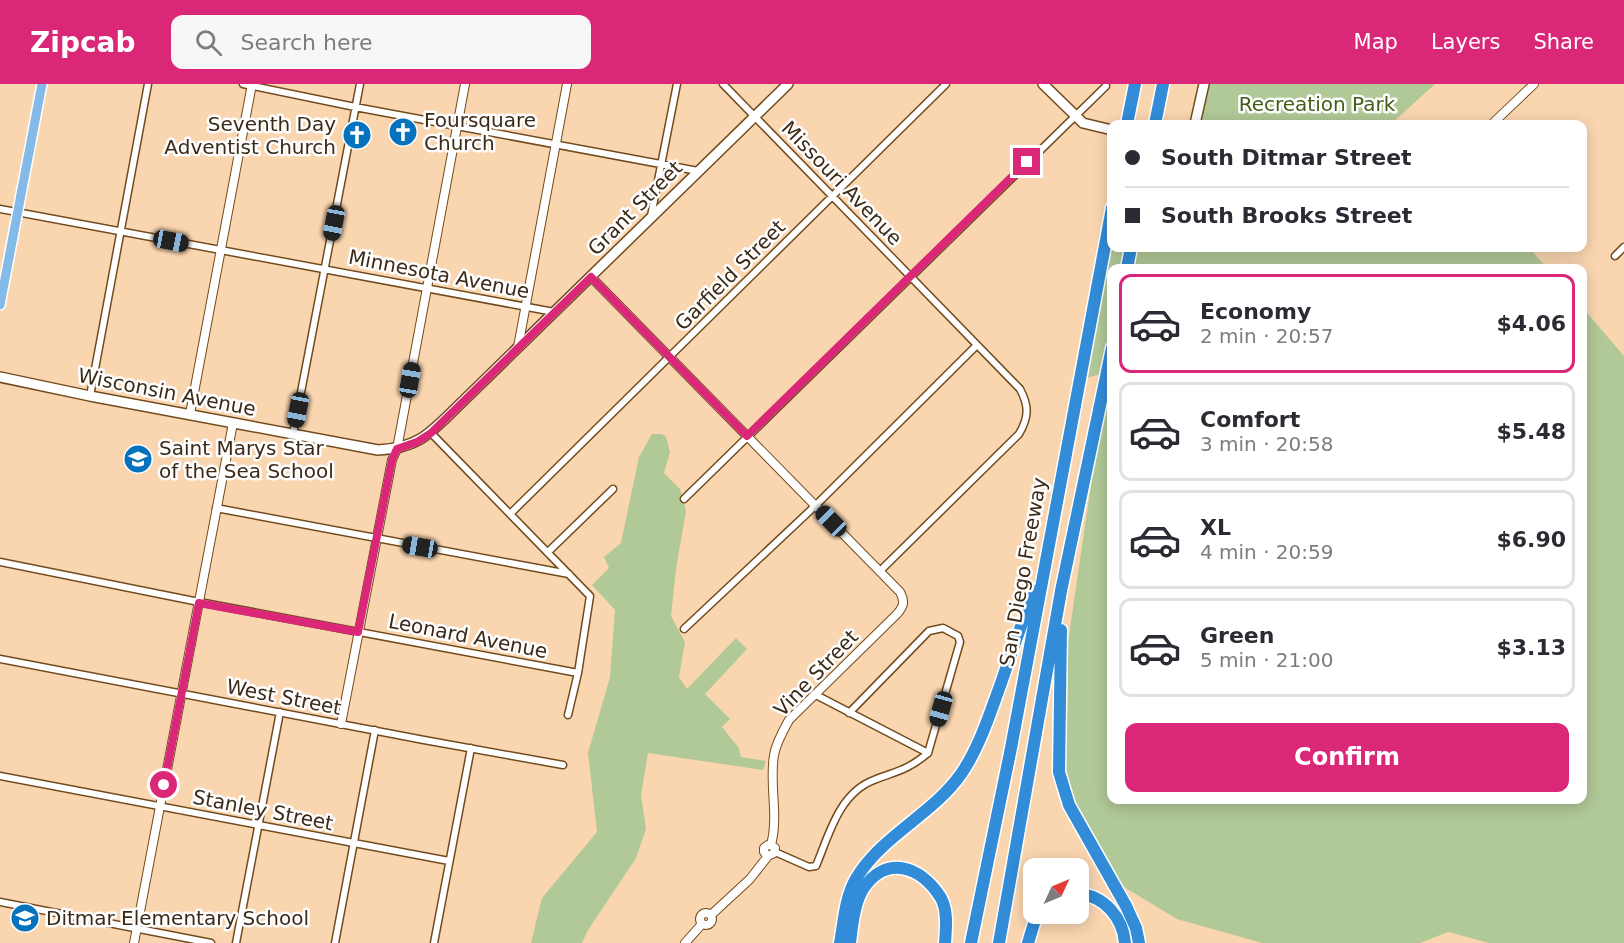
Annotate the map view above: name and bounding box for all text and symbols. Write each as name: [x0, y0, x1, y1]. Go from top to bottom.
search box: [171, 15, 591, 69]
text: Zipcab: [30, 26, 135, 59]
icon: search: [192, 26, 225, 59]
text: Search here: [240, 30, 373, 55]
text: Map: [1354, 30, 1398, 54]
text: Layers: [1431, 30, 1500, 54]
text: Share: [1533, 30, 1594, 54]
park label: Recreation Park: [1239, 92, 1396, 116]
place label: Foursquare Church: [424, 108, 536, 155]
place label: Seventh Day Adventist Church: [164, 112, 336, 159]
church icon: Foursquare Church: [387, 116, 419, 148]
street label: Missouri Avenue: [777, 116, 907, 250]
church icon: Seventh Day Adventist Church: [341, 119, 373, 151]
text: South Ditmar Street: [1161, 145, 1412, 170]
route end: [1013, 148, 1040, 175]
street label: Grant Street: [583, 156, 687, 260]
text: South Brooks Street: [1161, 203, 1412, 228]
car: [322, 204, 346, 242]
street label: Garfield Street: [670, 215, 790, 335]
car: [152, 229, 190, 253]
street label: Minnesota Avenue: [346, 245, 532, 303]
icon: car: [1128, 297, 1182, 351]
text: Economy: [1200, 299, 1311, 324]
text: $4.06: [1496, 311, 1566, 336]
text: 2 min · 20:57: [1200, 324, 1334, 348]
car: [398, 361, 422, 399]
street label: Wisconsin Avenue: [76, 363, 258, 421]
car: [286, 391, 310, 429]
icon: car: [1128, 405, 1182, 459]
text: Comfort: [1200, 407, 1300, 432]
text: $5.48: [1496, 419, 1566, 444]
text: 3 min · 20:58: [1200, 432, 1334, 456]
place label: Saint Marys Star of the Sea School: [159, 436, 334, 483]
school or university icon: Saint Marys Star of the Sea School: [122, 443, 154, 475]
street label: San Diego Freeway: [995, 476, 1051, 668]
car: [812, 502, 850, 540]
icon: car: [1128, 513, 1182, 567]
text: XL: [1200, 515, 1231, 540]
text: $6.90: [1496, 527, 1566, 552]
car: [401, 535, 439, 559]
text: 4 min · 20:59: [1200, 540, 1334, 564]
street label: Leonard Avenue: [386, 609, 550, 663]
icon: car: [1128, 621, 1182, 675]
text: Green: [1200, 623, 1274, 648]
street label: Vine Street: [769, 625, 863, 721]
text: $3.13: [1496, 635, 1566, 660]
text: 5 min · 21:00: [1200, 648, 1334, 672]
street label: West Street: [225, 674, 344, 720]
car: [927, 689, 955, 729]
button: Confirm: [1125, 723, 1569, 792]
route start: [150, 771, 177, 798]
street label: Stanley Street: [191, 785, 335, 835]
north arrow: [1023, 858, 1089, 924]
map controls: [1023, 858, 1089, 924]
school or university icon: Ditmar Elementary School: [9, 902, 41, 934]
place label: Ditmar Elementary School: [46, 906, 309, 930]

